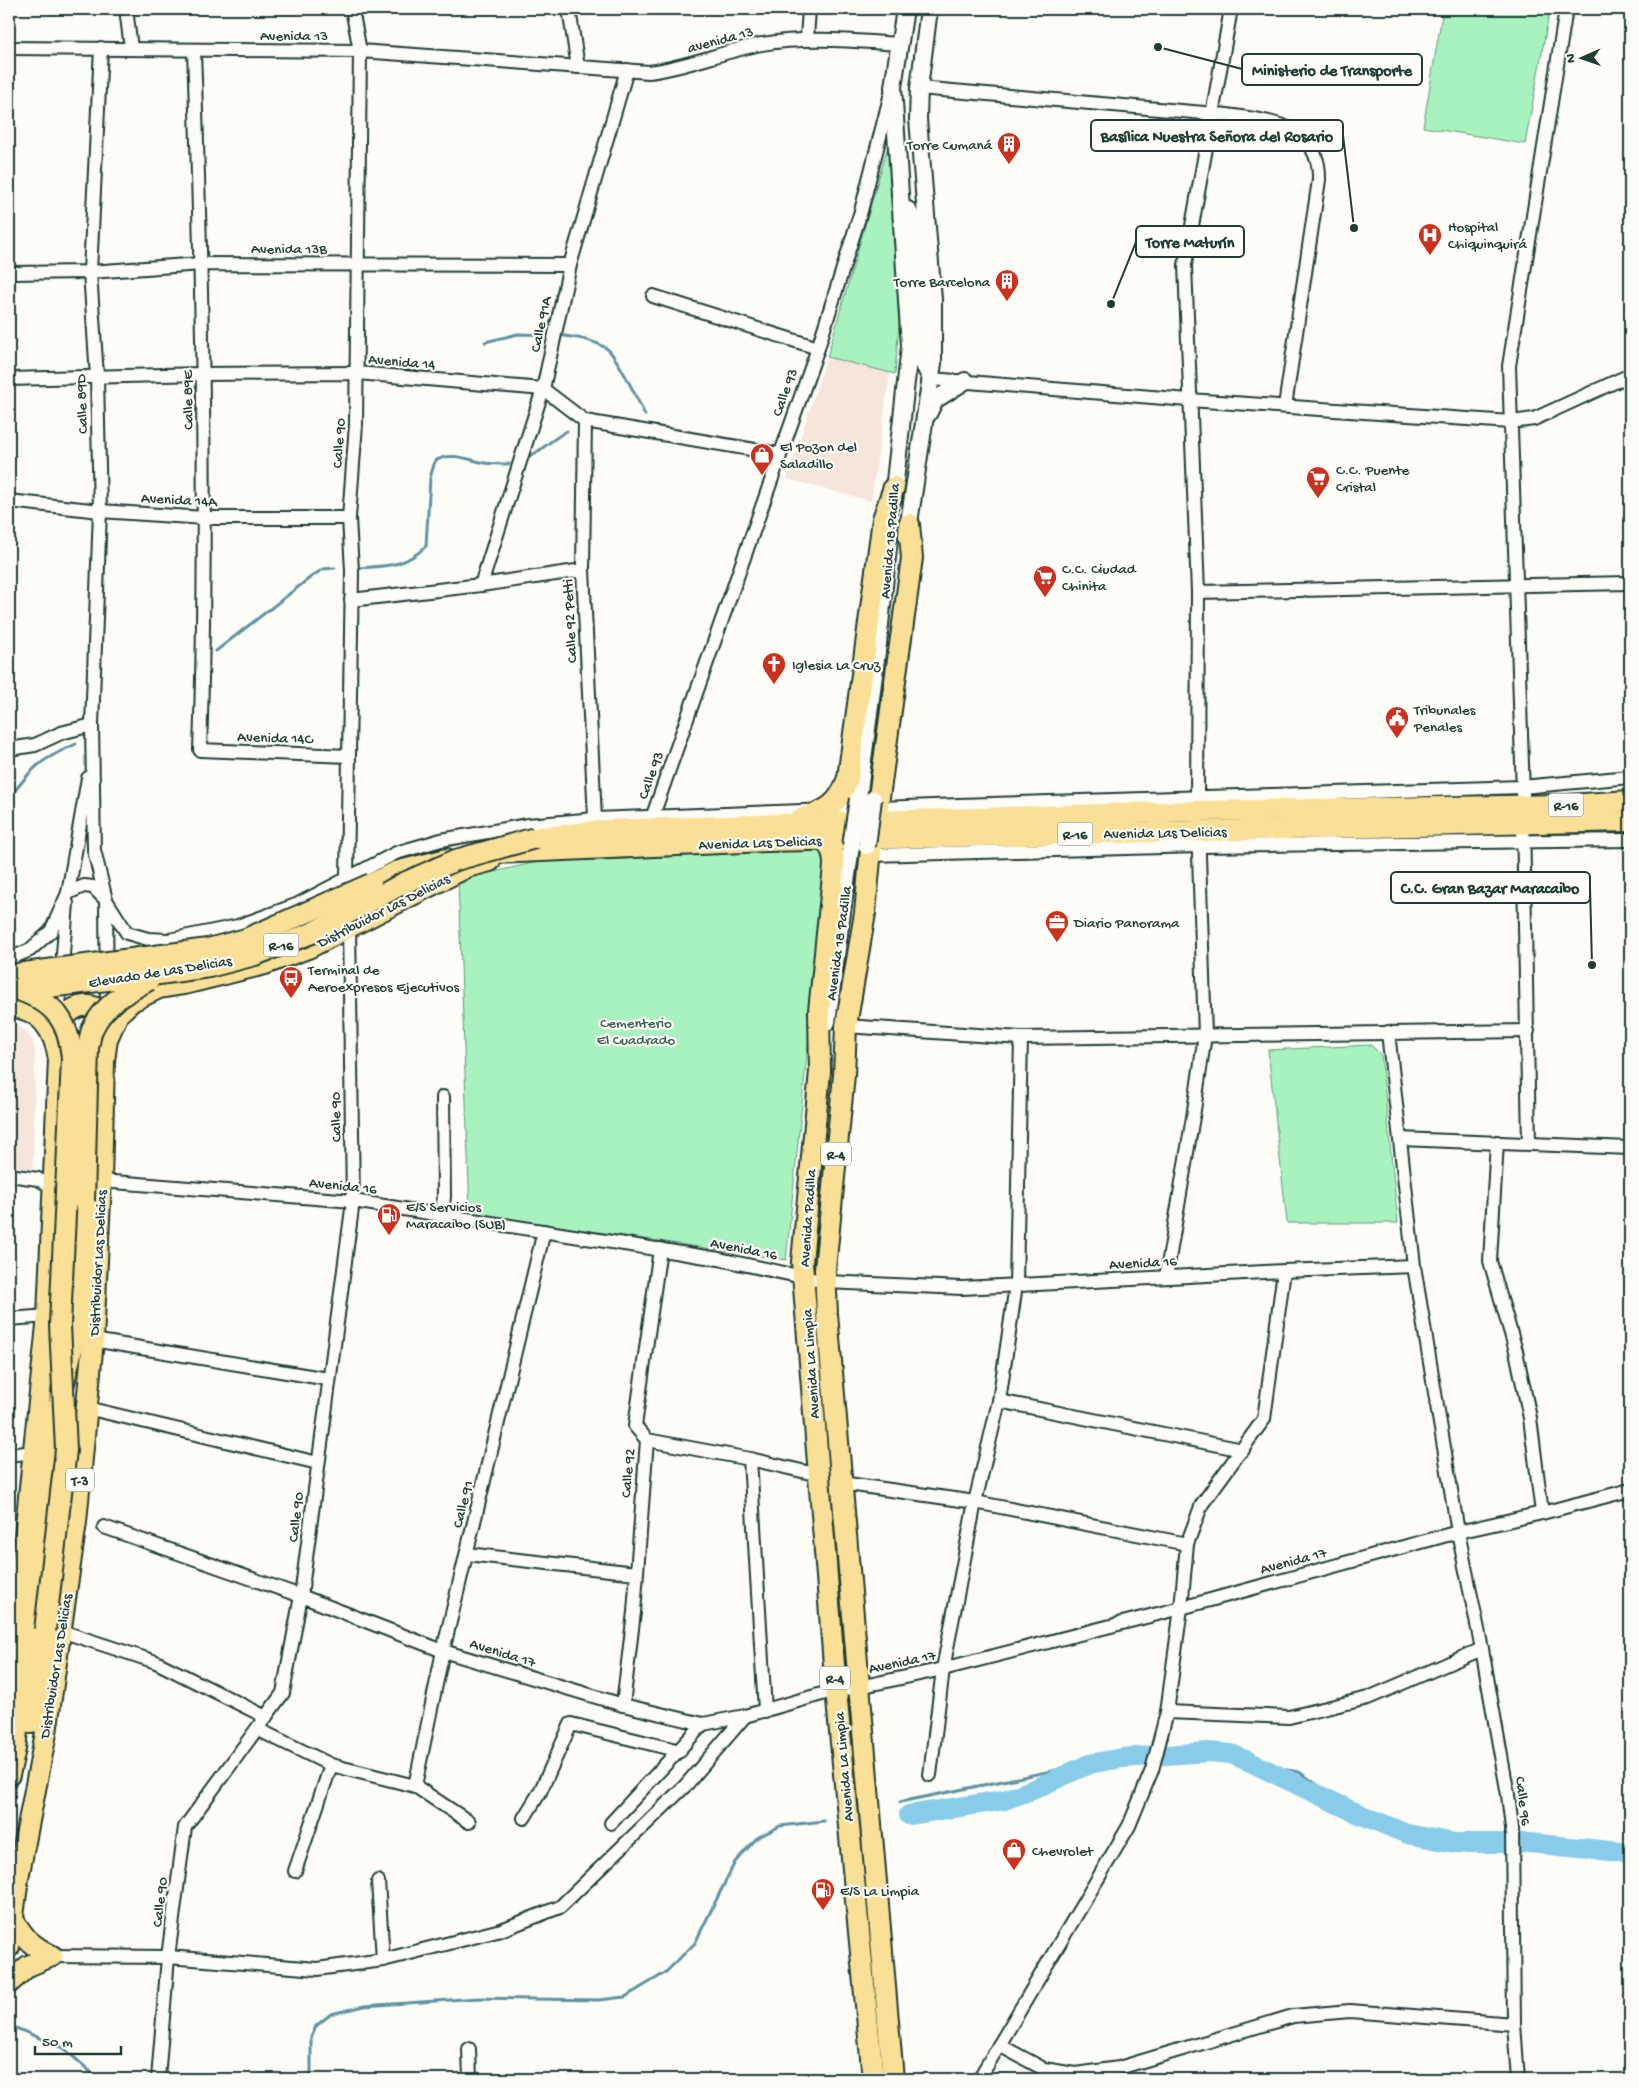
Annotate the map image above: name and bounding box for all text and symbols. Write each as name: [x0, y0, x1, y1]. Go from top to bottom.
street label: avenida 13: [686, 23, 756, 58]
street label: Avenida 13: [260, 28, 328, 46]
north arrow: [1556, 32, 1606, 82]
callout: Ministerio de Transporte: [1242, 54, 1422, 85]
text: N: [1563, 54, 1580, 63]
text: Ministerio de Transporte: [1252, 63, 1413, 82]
callout: Basílica Nuestra Señora del Rosario: [1091, 120, 1343, 151]
text: Basílica Nuestra Señora del Rosario: [1100, 129, 1334, 148]
building icon: Torre Cumaná: [996, 131, 1022, 165]
place label: Torre Cumaná: [906, 137, 993, 155]
place label: Hospital Chiquinquirá: [1448, 219, 1527, 254]
hospital icon: Hospital Chiquinquirá: [1417, 222, 1443, 256]
callout: Torre Maturín: [1136, 226, 1244, 257]
text: Torre Maturín: [1144, 235, 1235, 254]
street label: Avenida 13B: [251, 241, 327, 259]
building icon: Torre Barcelona: [994, 268, 1020, 302]
place label: Torre Barcelona: [893, 274, 991, 292]
street label: Calle 91A: [527, 294, 557, 354]
street label: Avenida 14: [367, 351, 436, 375]
street label: Calle 93: [769, 366, 803, 419]
street label: Calle 89E: [179, 369, 199, 430]
street label: Calle 89D: [73, 373, 93, 434]
street label: Calle 90: [329, 417, 351, 469]
place label: El Pozon del Saladillo: [780, 439, 857, 474]
shop icon: El Pozon del Saladillo: [749, 442, 775, 476]
place label: C.C. Puente Cristal: [1336, 462, 1410, 497]
supermarket icon: C.C. Puente Cristal: [1305, 465, 1331, 499]
street label: Avenida 18 Padilla: [877, 482, 905, 600]
street label: Avenida 14A: [140, 490, 219, 512]
place label: C.C. Ciudad Chinita: [1062, 561, 1137, 596]
supermarket icon: C.C. Ciudad Chinita: [1032, 564, 1058, 598]
street label: Calle 92 Petti: [560, 578, 582, 663]
church icon: Iglesia La Cruz: [761, 651, 787, 685]
place label: Iglesia La Cruz: [792, 657, 881, 675]
place label: Tribunales Penales: [1413, 702, 1476, 737]
public building icon: Tribunales Penales: [1384, 705, 1410, 739]
street label: Avenida 14C: [237, 729, 314, 749]
street label: Calle 93: [635, 749, 669, 802]
road number: R-16: [1548, 794, 1584, 816]
road number: R-16: [1058, 822, 1092, 846]
street label: Avenida Las Delicias: [1103, 824, 1227, 844]
street label: Avenida Las Delicias: [698, 833, 823, 855]
street label: Distribuidor Las Delicias: [314, 870, 453, 953]
callout: C.C. Gran Bazar Maracaibo: [1391, 872, 1590, 903]
text: C.C. Gran Bazar Maracaibo: [1400, 881, 1580, 900]
street label: Avenida 18 Padilla: [823, 884, 857, 1002]
office icon: Diario Panorama: [1044, 909, 1070, 943]
place label: Diario Panorama: [1073, 915, 1180, 933]
road number: R-16: [264, 934, 298, 956]
street label: Elevado de Las Delicias: [87, 953, 234, 993]
place label: Terminal de Aeroexpresos Ejecutivos: [307, 962, 459, 997]
bus stop icon: Terminal de Aeroexpresos Ejecutivos: [278, 965, 304, 999]
park label: Cementerio El Cuadrado: [597, 1015, 676, 1050]
street label: Calle 90: [328, 1091, 346, 1142]
road number: R-4: [821, 1142, 851, 1166]
street label: Avenida Padilla: [797, 1168, 821, 1268]
street label: Avenida 16: [308, 1174, 378, 1200]
street label: Distribuidor Las Delicias: [86, 1189, 112, 1338]
place label: E/S Servicios Maracaibo (SUB): [406, 1199, 506, 1234]
fuel station icon: E/S Servicios Maracaibo (SUB): [376, 1202, 402, 1236]
street label: Avenida 16: [709, 1235, 779, 1265]
street label: Avenida 16: [1109, 1253, 1178, 1275]
street label: Avenida La Limpia: [799, 1308, 825, 1419]
street label: Calle 92: [618, 1448, 640, 1498]
road number: T-3: [66, 1468, 94, 1492]
street label: Calle 91: [449, 1479, 478, 1530]
street label: Calle 90: [285, 1491, 309, 1543]
street label: Avenida 17: [1258, 1544, 1330, 1579]
street label: Distribuidor Las Delicias: [37, 1592, 77, 1741]
street label: Avenida 17: [467, 1635, 539, 1673]
street label: Avenida 17: [867, 1647, 939, 1679]
road number: R-4: [820, 1666, 850, 1690]
street label: Avenida La Limpia: [831, 1711, 859, 1822]
street label: Calle 96: [1510, 1776, 1534, 1827]
shop icon: Chevrolet: [1001, 1837, 1027, 1871]
place label: Chevrolet: [1032, 1843, 1095, 1861]
street label: Calle 90: [149, 1876, 173, 1928]
fuel station icon: E/S La Limpia: [810, 1877, 836, 1911]
place label: E/S La Limpia: [840, 1883, 920, 1901]
scale bar: [35, 2023, 121, 2055]
text: 50 m: [42, 2034, 73, 2052]

